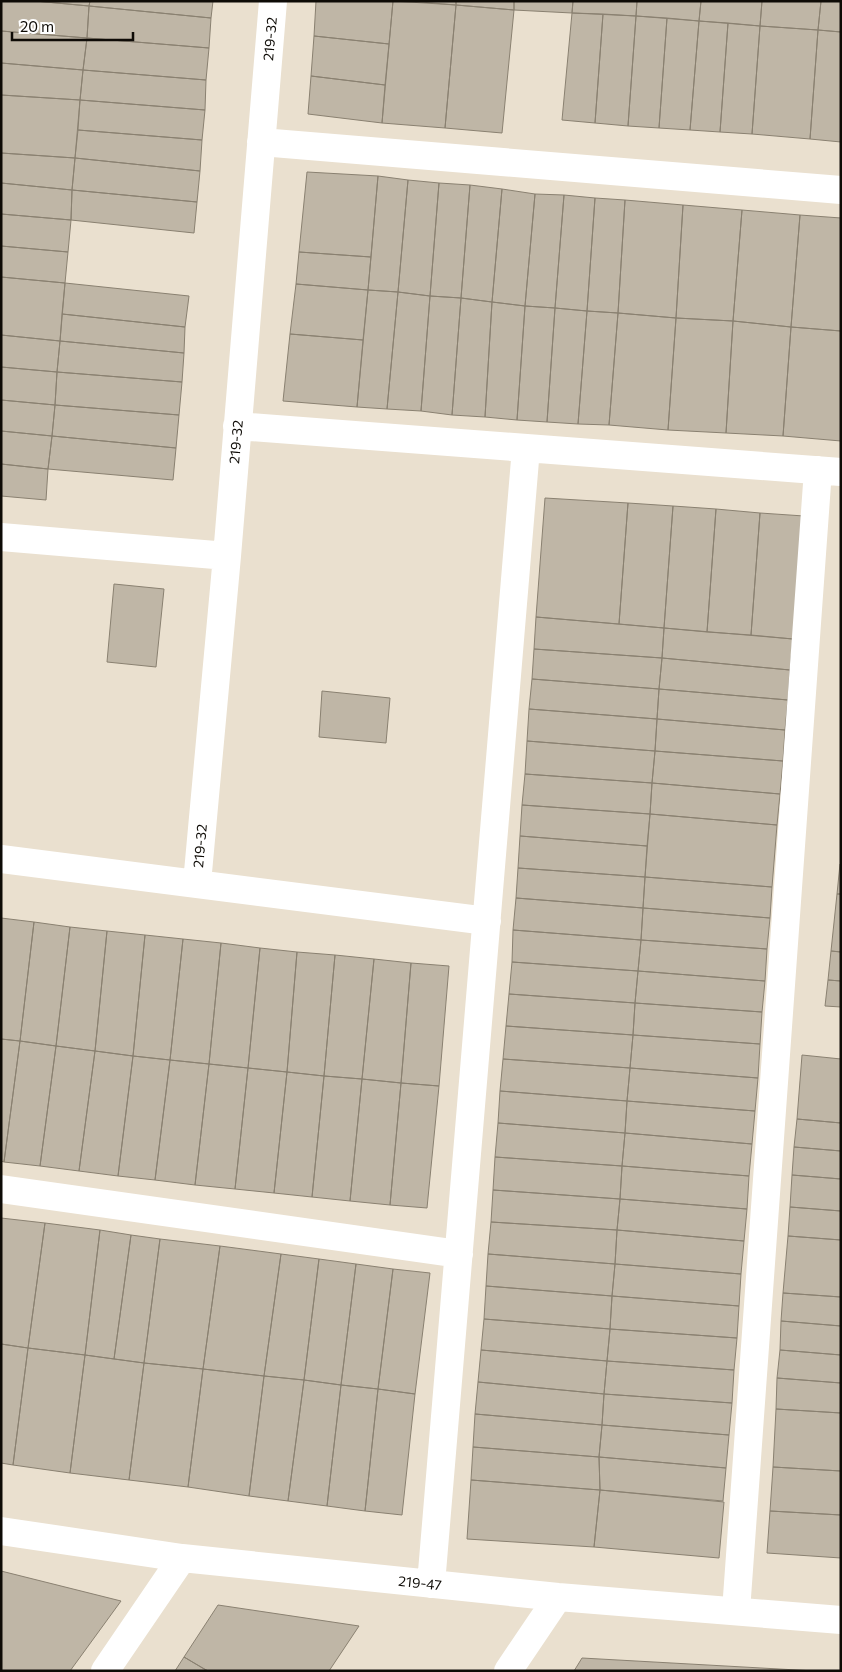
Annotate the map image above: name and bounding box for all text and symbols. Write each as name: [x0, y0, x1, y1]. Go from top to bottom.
scale bar: [12, 10, 134, 42]
street label: 219-32: [259, 16, 280, 62]
text: 20 m: [20, 17, 54, 35]
street label: 219-32: [225, 419, 246, 465]
street label: 219-32: [189, 823, 210, 869]
street label: 219-47: [397, 1572, 443, 1593]

